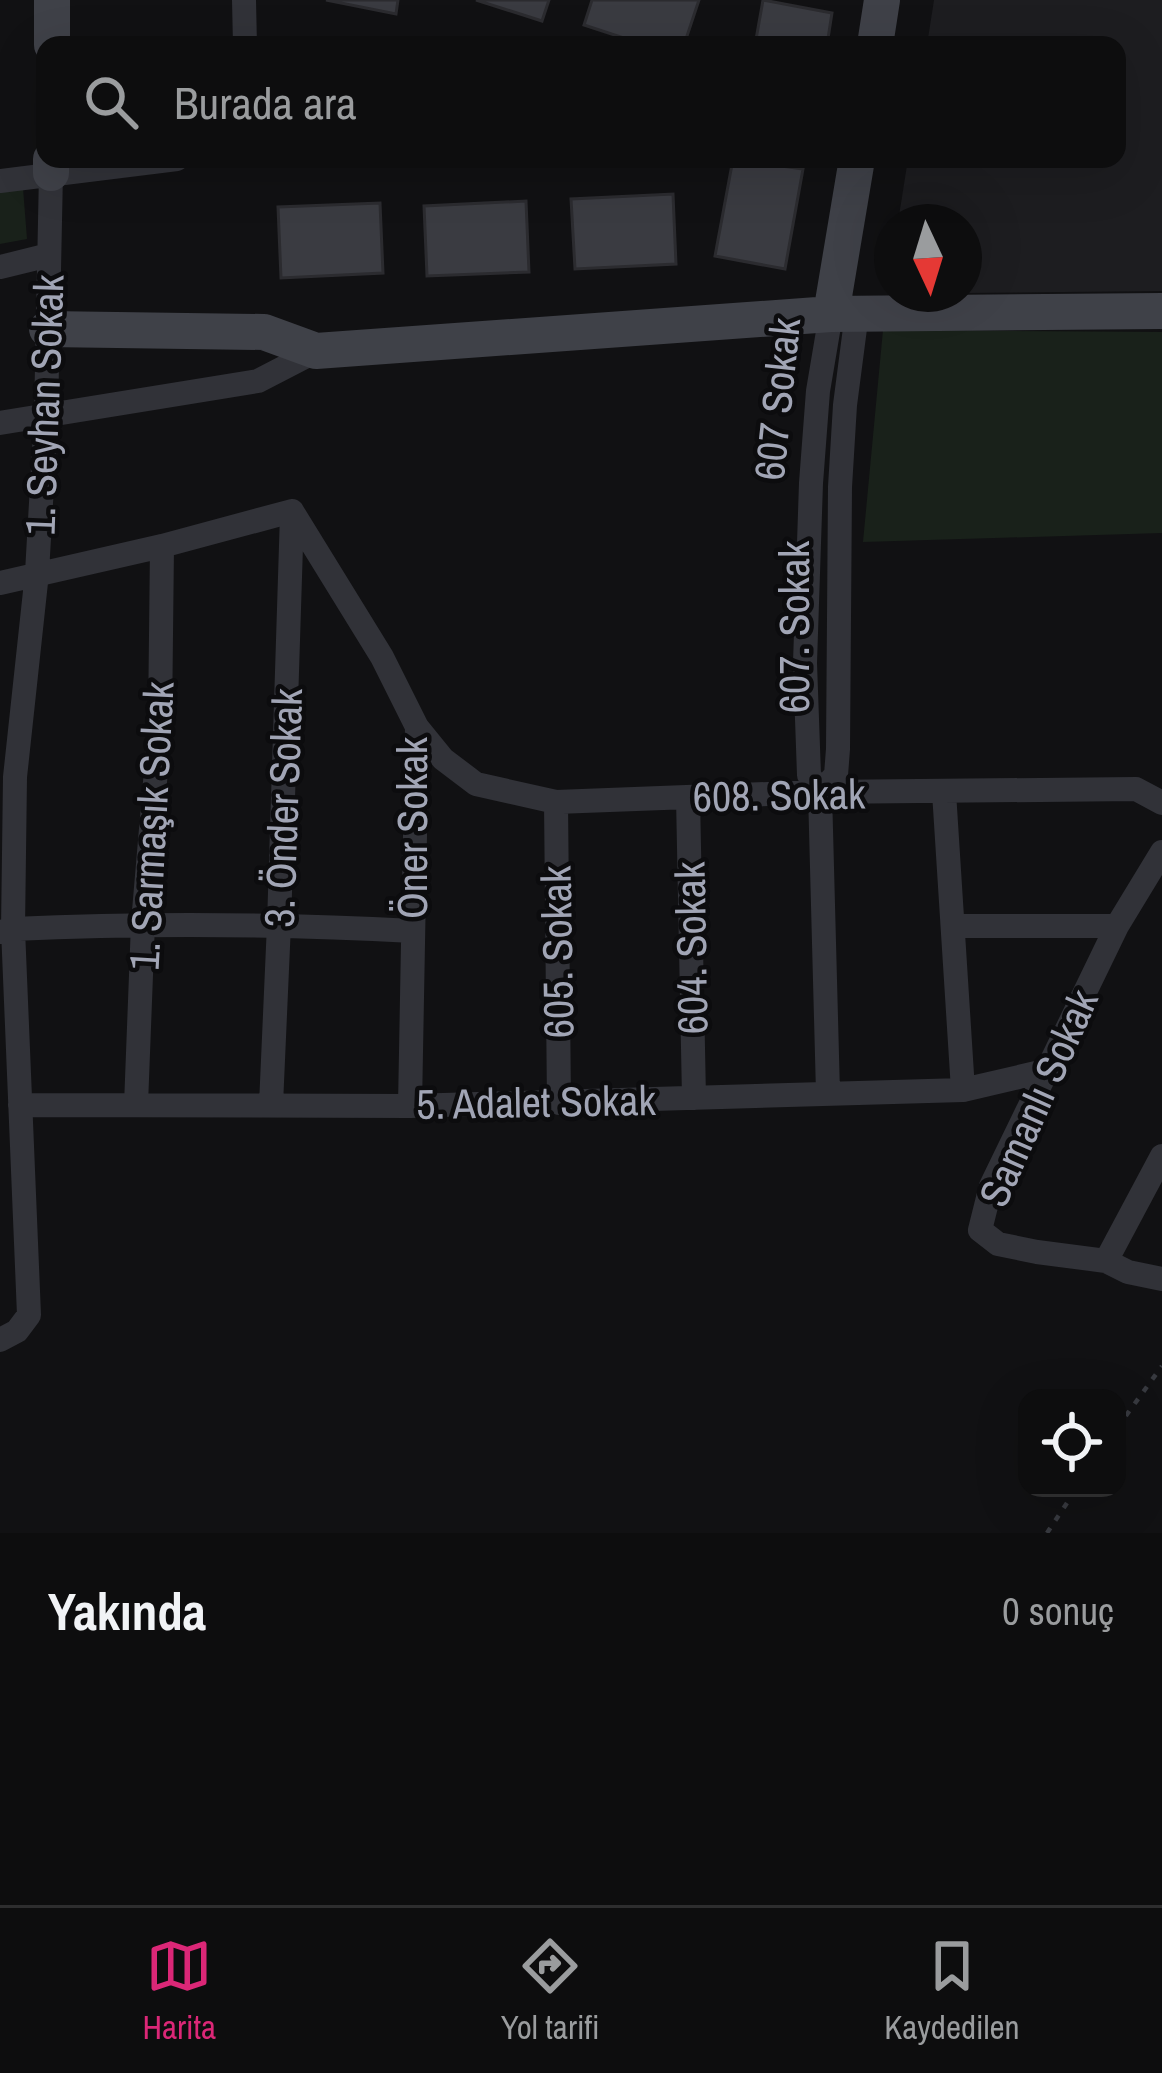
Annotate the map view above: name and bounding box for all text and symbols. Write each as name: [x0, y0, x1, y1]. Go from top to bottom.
search box: [36, 36, 1126, 168]
icon: search: [78, 69, 144, 135]
text: Burada ara: [174, 72, 357, 133]
north arrow: [874, 204, 982, 312]
street label: 1. Seyhan Sokak: [11, 273, 77, 536]
street label: 607 Sokak: [741, 314, 813, 483]
street label: 607. Sokak: [766, 540, 822, 713]
street label: 1. Sarmaşık Sokak: [115, 679, 187, 972]
street label: 3. Önder Sokak: [251, 687, 315, 929]
street label: Öner Sokak: [384, 736, 440, 919]
street label: 608. Sokak: [692, 765, 866, 824]
street label: 604. Sokak: [661, 861, 720, 1035]
street label: 605. Sokak: [527, 865, 586, 1039]
street label: Samanlı Sokak: [965, 980, 1111, 1215]
street label: 5. Adalet Sokak: [416, 1072, 657, 1132]
map controls: [1018, 1389, 1126, 1497]
button: locate: [1018, 1389, 1126, 1497]
text: Yakında: [48, 1577, 206, 1646]
text: 0 sonuç: [1002, 1585, 1114, 1637]
tab: Harita: [142, 1933, 216, 2049]
tab: Yol tarifi: [501, 1933, 599, 2049]
tab: Kaydedilen: [884, 1933, 1020, 2049]

